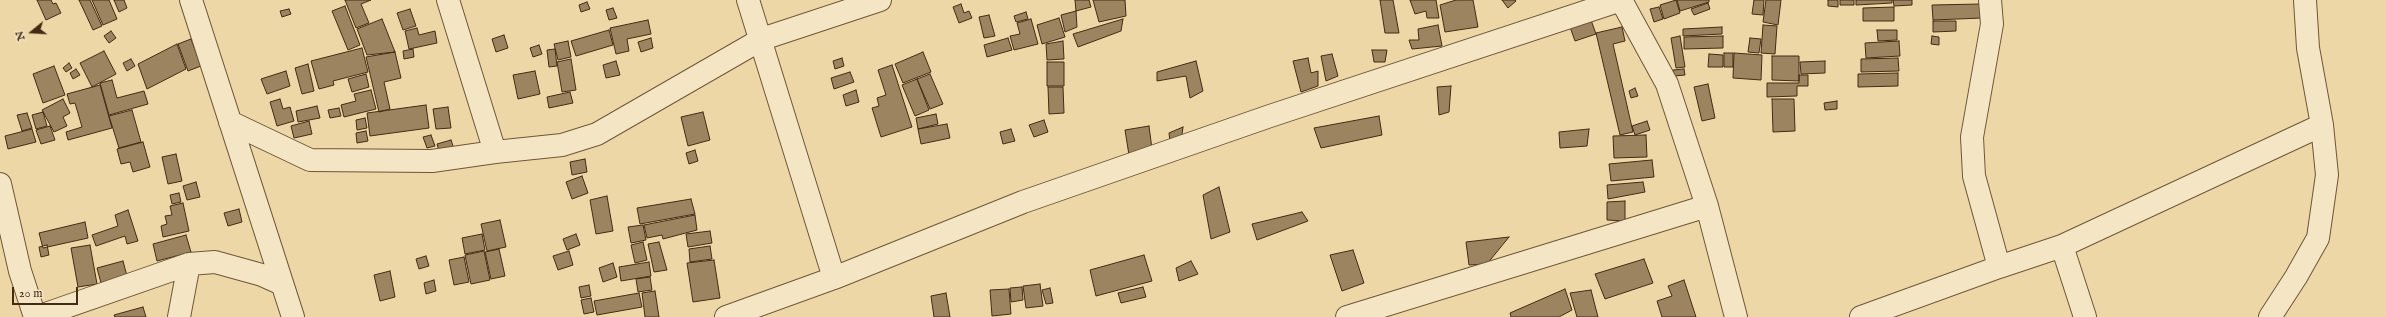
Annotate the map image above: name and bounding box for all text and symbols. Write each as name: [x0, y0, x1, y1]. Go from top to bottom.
north arrow: [12, 12, 52, 52]
text: N: [12, 29, 29, 42]
scale bar: [14, 279, 80, 305]
text: 20 m: [19, 286, 42, 301]

